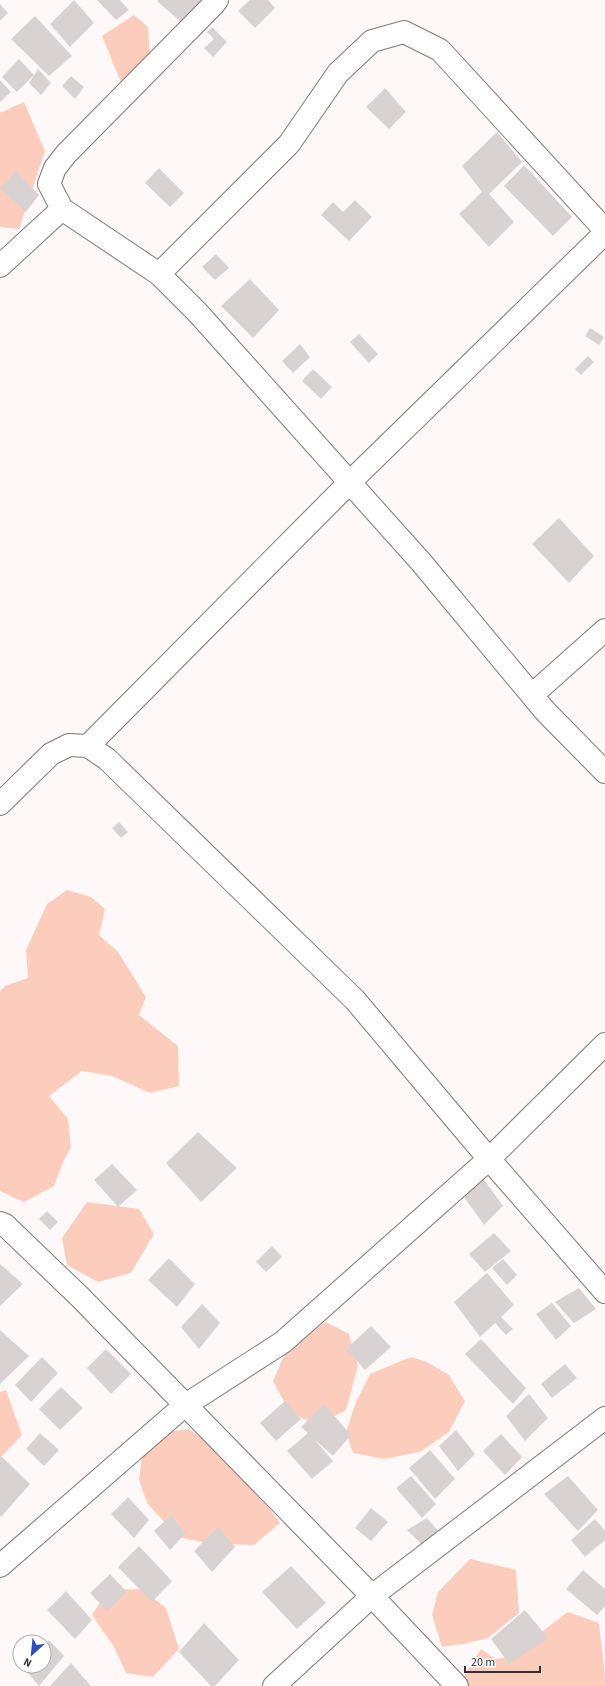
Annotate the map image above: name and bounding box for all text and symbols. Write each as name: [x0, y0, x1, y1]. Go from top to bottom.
north arrow: [12, 1634, 52, 1674]
scale bar: [465, 1648, 540, 1674]
text: N: [21, 1654, 34, 1671]
text: 20 m: [471, 1654, 495, 1671]

